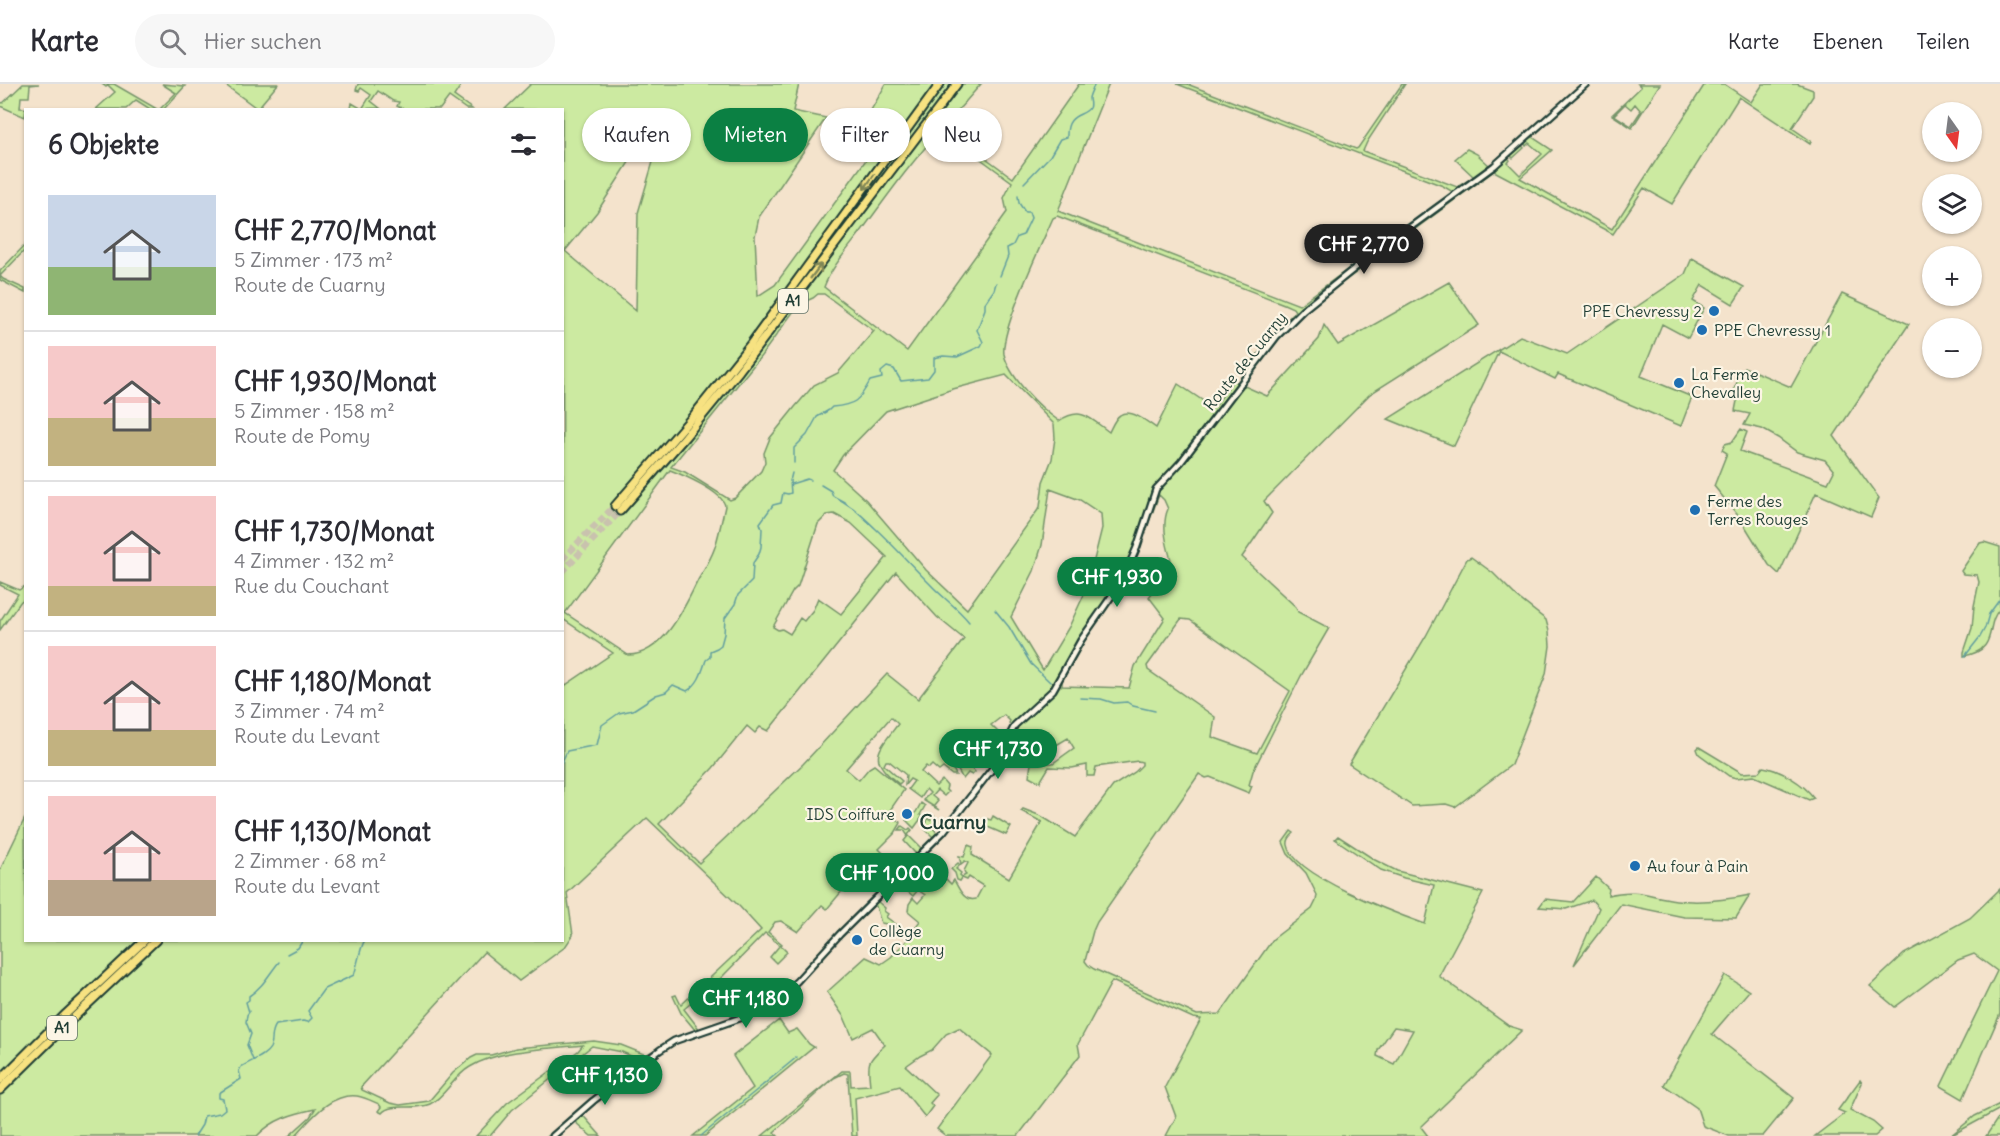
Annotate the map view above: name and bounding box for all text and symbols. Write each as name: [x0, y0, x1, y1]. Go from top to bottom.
search box: [135, 14, 555, 68]
text: Karte: [30, 23, 99, 59]
icon: search: [156, 25, 189, 58]
text: Hier suchen: [204, 27, 322, 55]
text: Karte: [1728, 28, 1779, 55]
text: Ebenen: [1812, 28, 1883, 55]
text: Teilen: [1916, 28, 1970, 55]
north arrow: [1922, 102, 1982, 162]
map controls: [1922, 102, 1982, 378]
chip: Kaufen: [582, 108, 691, 162]
chip: Mieten: [703, 108, 808, 162]
chip: Filter: [820, 108, 910, 162]
chip: Neu: [922, 108, 1002, 162]
text: 6 Objekte: [48, 128, 159, 161]
icon: filters: [507, 128, 540, 161]
one-way arrow: [862, 174, 875, 190]
button: layers: [1922, 174, 1982, 234]
text: CHF 2,770/Monat: [234, 214, 436, 247]
icon: home: [96, 219, 168, 291]
pin: CHF 2,770: [1295, 224, 1433, 275]
text: CHF 2,770: [1318, 231, 1410, 256]
button: +: [1922, 246, 1982, 306]
text: 5 Zimmer · 173 m²: [234, 247, 393, 272]
one-way arrow: [810, 263, 822, 279]
text: Route de Cuarny: [234, 272, 386, 297]
road number: A1: [778, 289, 808, 313]
place label: PPE Chevressy 2: [1583, 301, 1702, 321]
marker: PPE Chevressy 2: [1707, 304, 1721, 318]
street label: Route de Cuarny: [1199, 308, 1291, 414]
button: −: [1922, 318, 1982, 378]
place label: PPE Chevressy 1: [1714, 320, 1831, 340]
marker: PPE Chevressy 1: [1695, 323, 1709, 337]
place label: La Ferme Chevalley: [1691, 364, 1761, 402]
text: CHF 1,930/Monat: [234, 365, 436, 398]
icon: home: [96, 370, 168, 442]
marker: La Ferme Chevalley: [1672, 376, 1686, 390]
text: 5 Zimmer · 158 m²: [234, 398, 395, 423]
text: Route de Pomy: [234, 423, 370, 448]
place label: Ferme des Terres Rouges: [1707, 491, 1808, 529]
marker: Ferme des Terres Rouges: [1688, 503, 1702, 517]
text: CHF 1,730/Monat: [234, 515, 434, 548]
icon: home: [96, 520, 168, 592]
text: 4 Zimmer · 132 m²: [234, 548, 394, 573]
pin: CHF 1,930: [1048, 557, 1186, 608]
text: CHF 1,930: [1071, 564, 1163, 589]
text: Rue du Couchant: [234, 573, 389, 598]
text: CHF 1,180/Monat: [234, 665, 431, 698]
icon: home: [96, 670, 168, 742]
text: 3 Zimmer · 74 m²: [234, 698, 385, 723]
text: Route du Levant: [234, 723, 380, 748]
pin: CHF 1,730: [929, 729, 1067, 780]
text: CHF 1,730: [953, 736, 1043, 761]
place label: IDS Coiffure: [807, 804, 895, 824]
marker: IDS Coiffure: [900, 807, 914, 821]
district label: Cuarny: [920, 809, 986, 834]
text: CHF 1,130/Monat: [234, 815, 431, 848]
icon: home: [96, 820, 168, 892]
text: 2 Zimmer · 68 m²: [234, 848, 386, 873]
pin: CHF 1,000: [818, 853, 956, 904]
place label: Au four à Pain: [1647, 856, 1748, 876]
marker: Au four à Pain: [1628, 859, 1642, 873]
text: CHF 1,000: [839, 860, 935, 885]
text: Route du Levant: [234, 873, 380, 898]
place label: Collège de Cuarny: [869, 921, 944, 959]
marker: Collège de Cuarny: [850, 933, 864, 947]
pin: CHF 1,180: [677, 978, 815, 1029]
text: CHF 1,180: [702, 985, 790, 1010]
road number: A1: [47, 1016, 77, 1040]
pin: CHF 1,130: [536, 1055, 674, 1106]
text: CHF 1,130: [561, 1062, 649, 1087]

